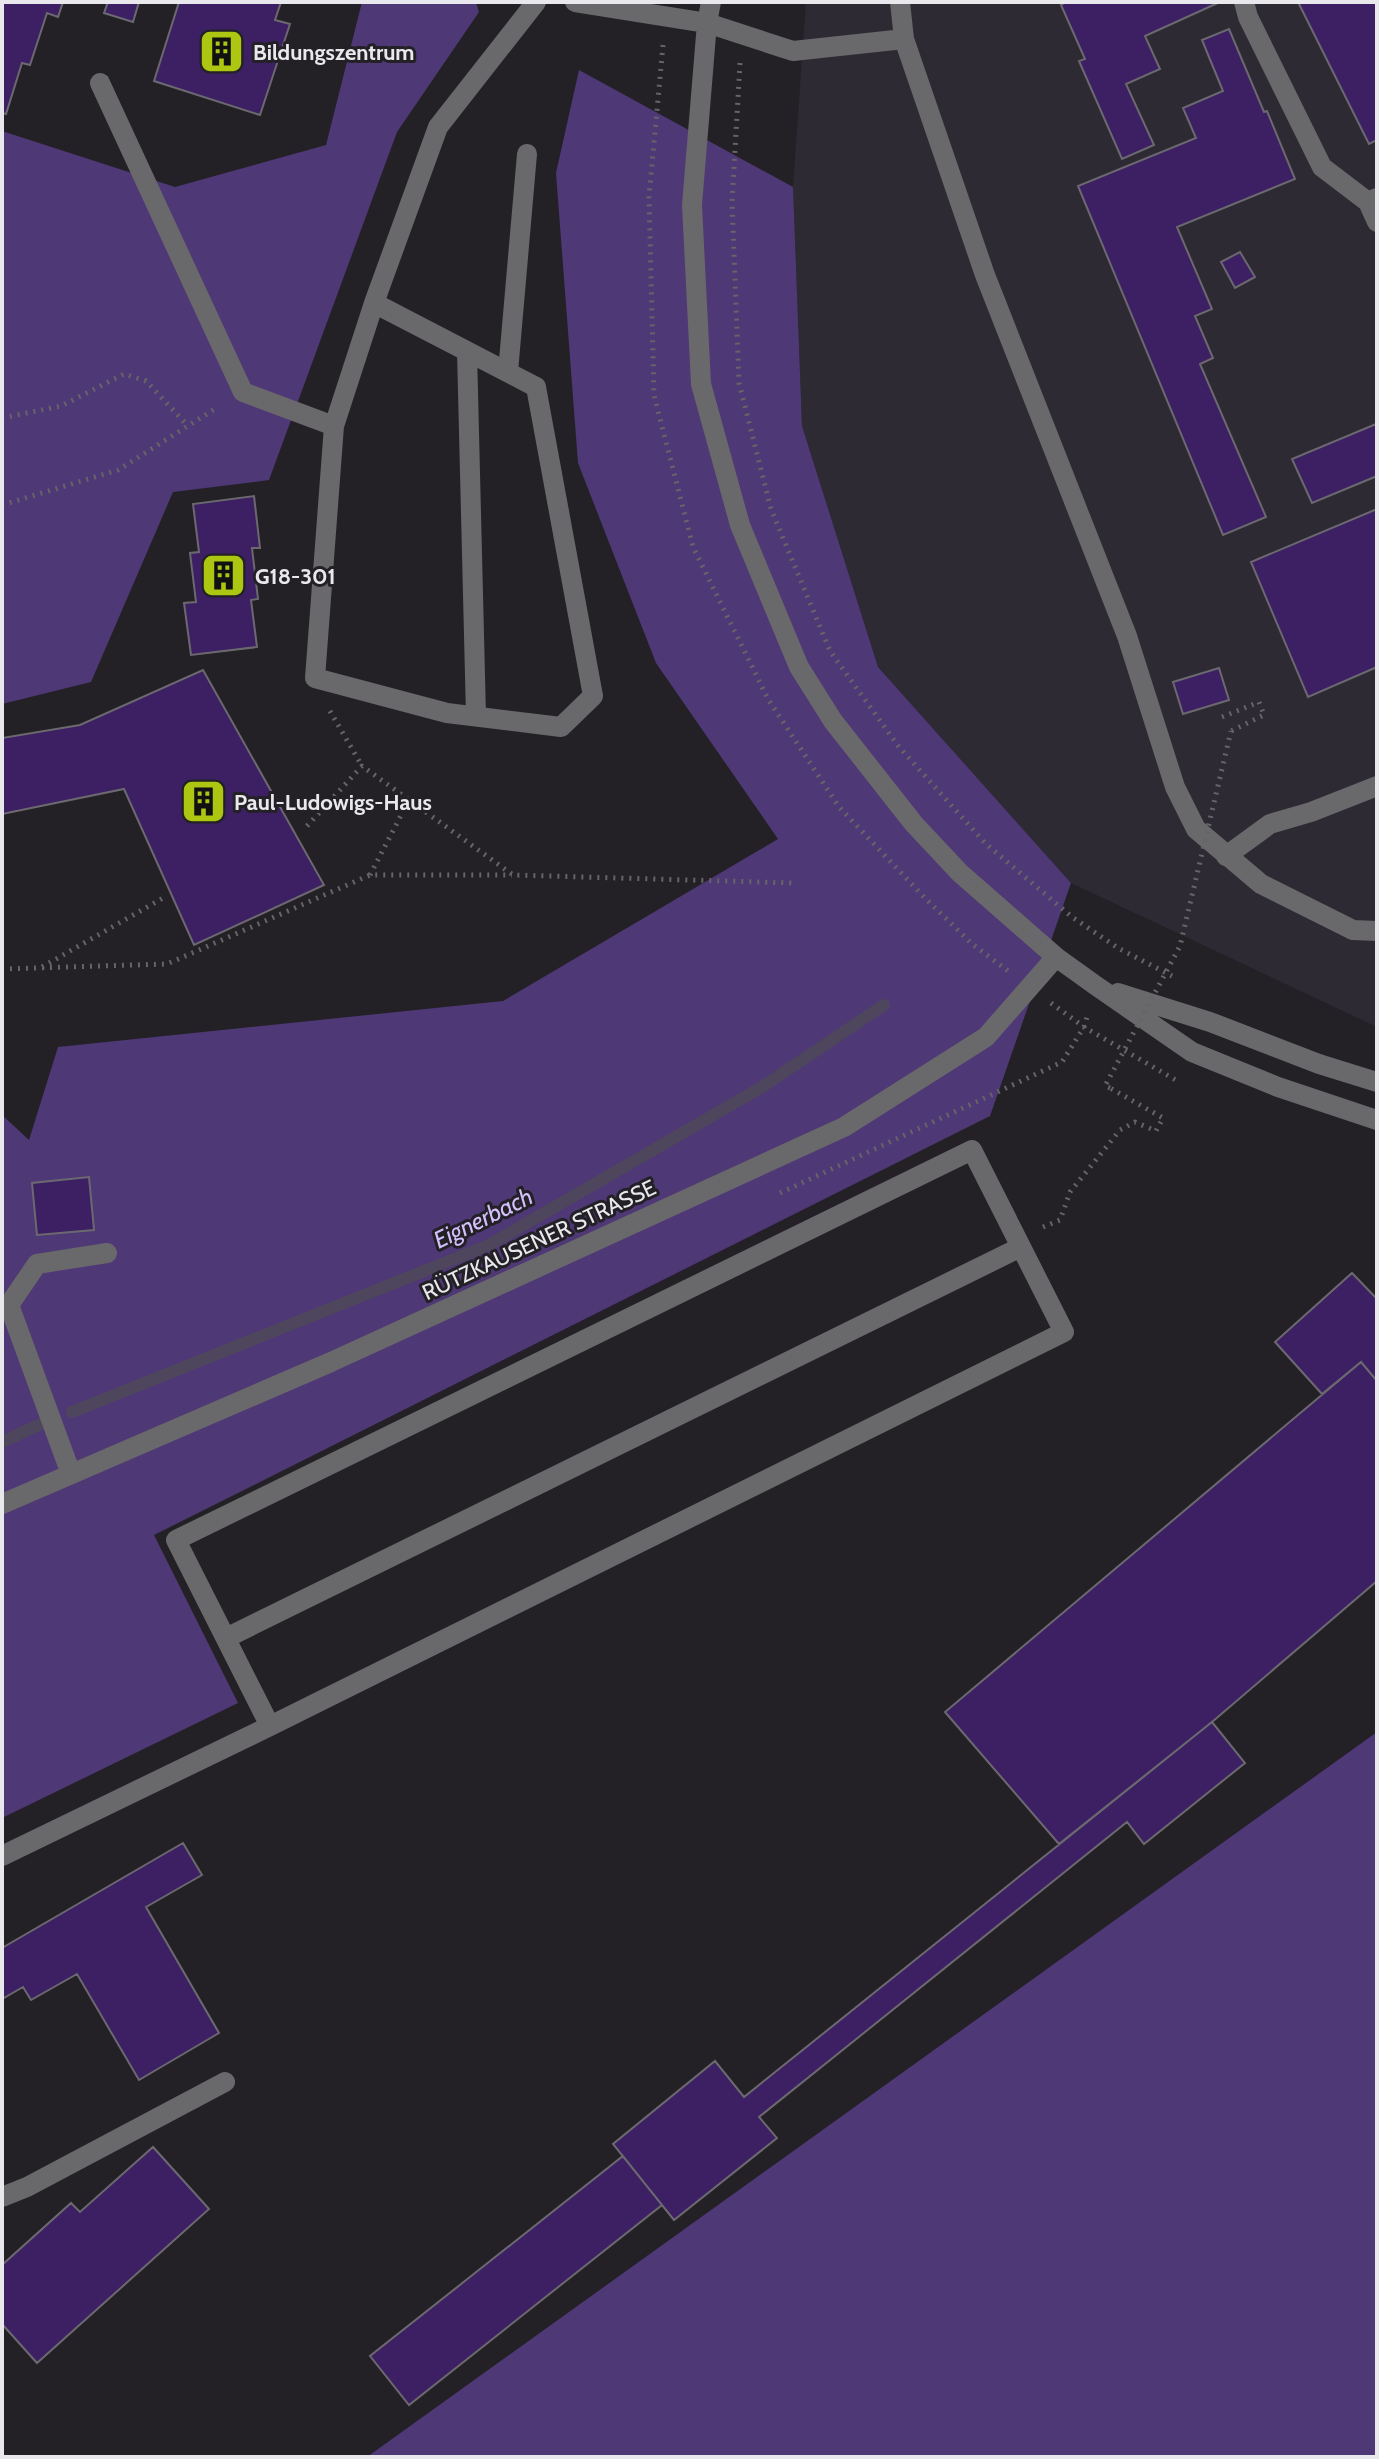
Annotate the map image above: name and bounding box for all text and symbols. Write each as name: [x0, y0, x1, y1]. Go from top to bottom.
building icon: Bildungszentrum: [198, 28, 246, 76]
place label: Bildungszentrum: [253, 39, 414, 66]
building icon: G18-301: [200, 552, 248, 600]
place label: G18-301: [255, 563, 336, 590]
building icon: Paul-Ludowigs-Haus: [179, 778, 227, 826]
place label: Paul-Ludowigs-Haus: [234, 789, 432, 816]
street label: RÜTZKAUSENER STRASSE: [418, 1174, 660, 1306]
water label: Eignerbach: [429, 1182, 537, 1254]

